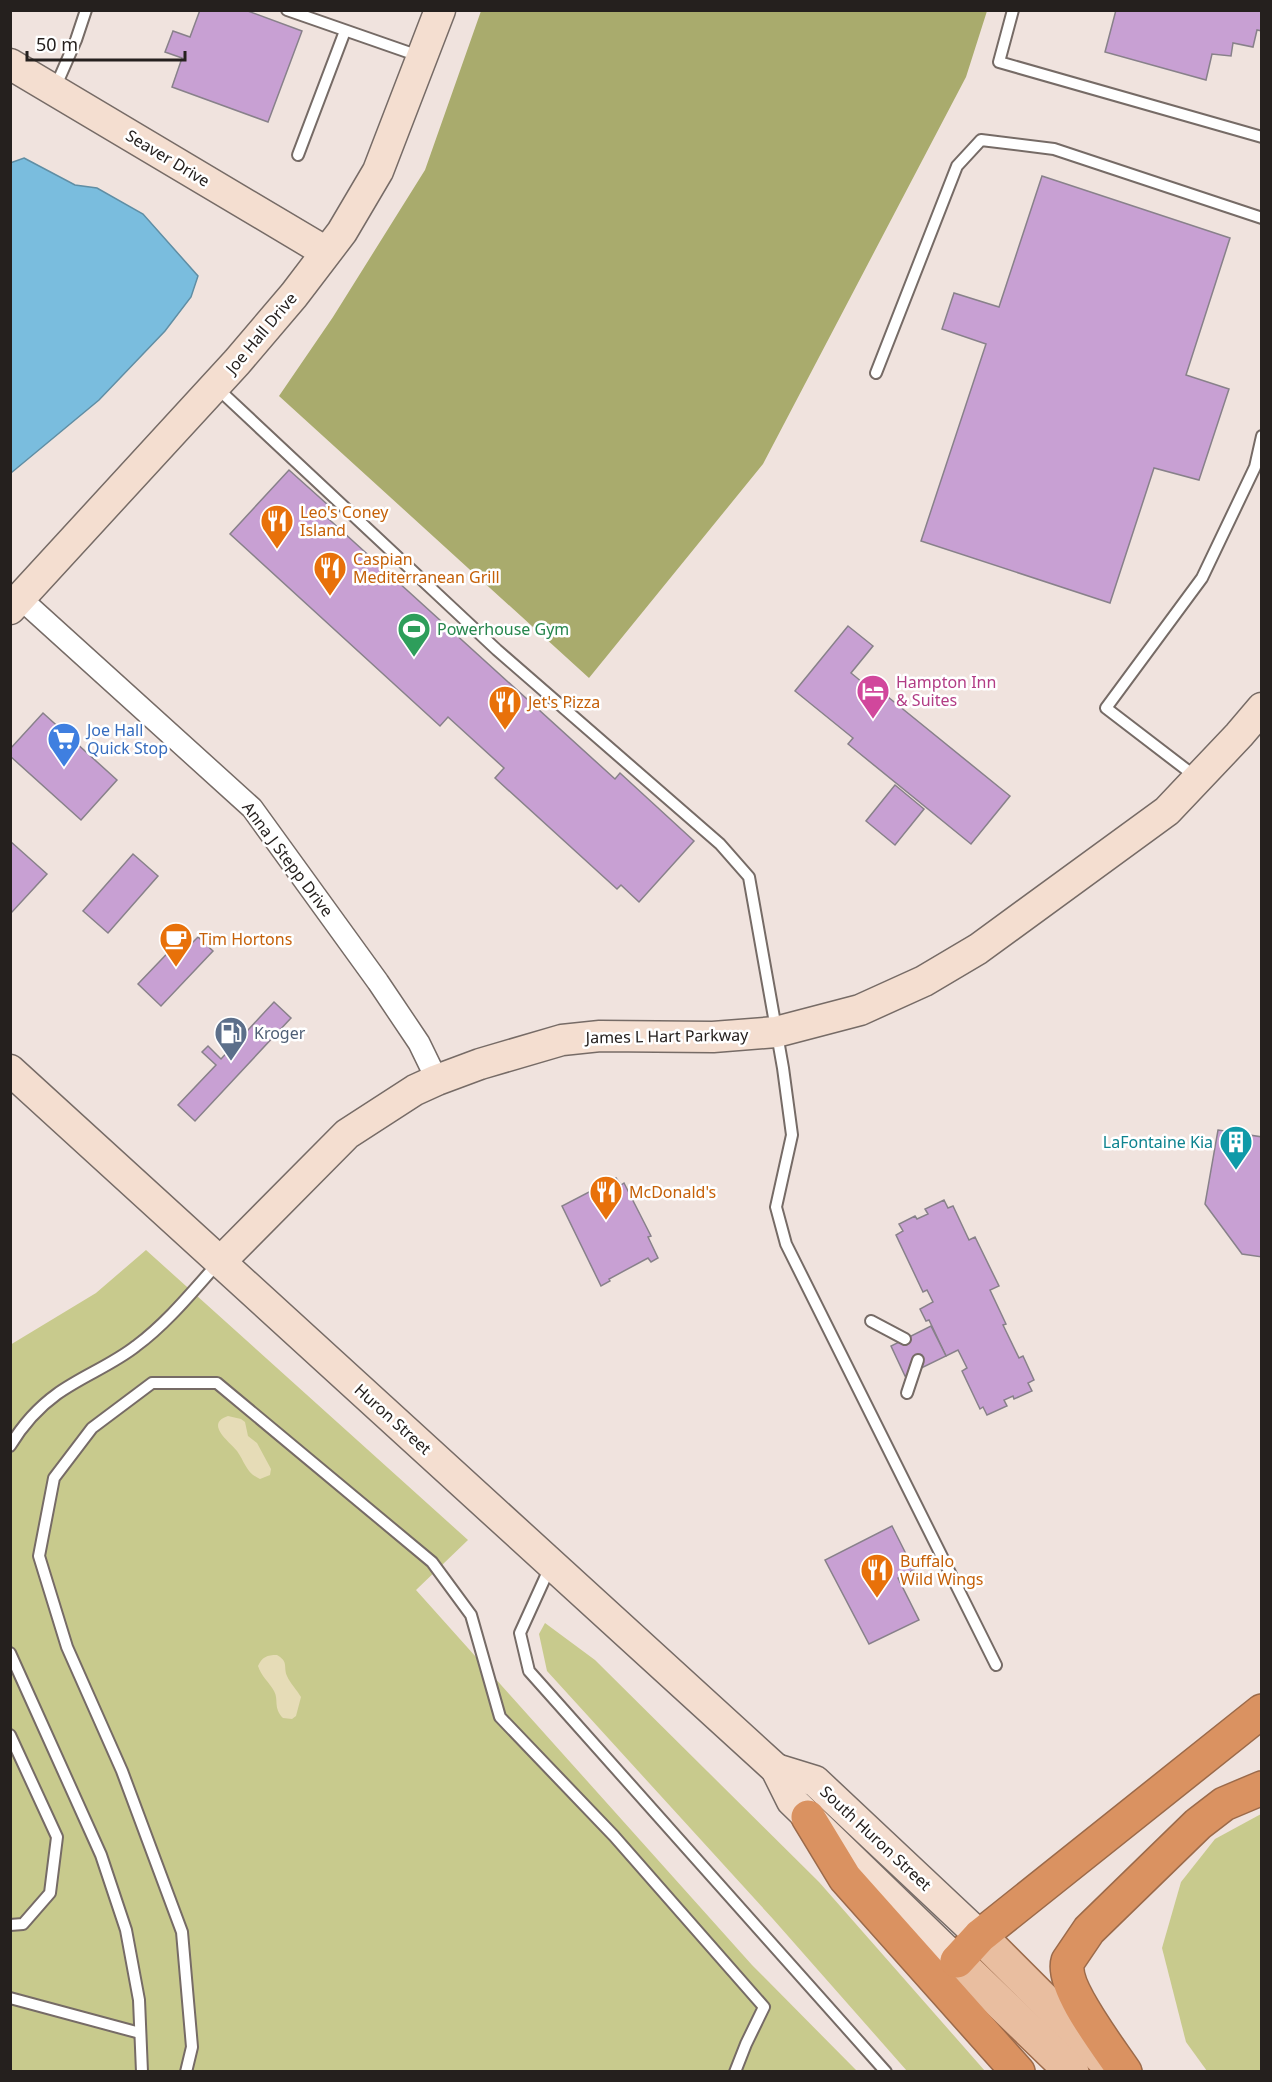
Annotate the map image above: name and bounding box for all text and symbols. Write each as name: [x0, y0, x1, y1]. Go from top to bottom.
scale bar: [27, 24, 184, 62]
text: 50 m: [36, 32, 78, 56]
street label: Seaver Drive: [122, 124, 214, 192]
street label: Joe Hall Drive: [219, 288, 302, 380]
place label: Leo's Coney Island: [300, 501, 389, 541]
restaurant icon: Leo's Coney Island: [259, 503, 295, 550]
place label: Caspian Mediterranean Grill: [353, 548, 500, 588]
restaurant icon: Caspian Mediterranean Grill: [312, 550, 348, 597]
sports icon: Powerhouse Gym: [396, 611, 432, 658]
place label: Powerhouse Gym: [437, 618, 569, 640]
place label: Hampton Inn & Suites: [896, 671, 996, 711]
hotel icon: Hampton Inn & Suites: [855, 673, 891, 720]
restaurant icon: Jet's Pizza: [487, 684, 523, 731]
place label: Jet's Pizza: [526, 691, 600, 713]
place label: Joe Hall Quick Stop: [85, 719, 168, 759]
supermarket icon: Joe Hall Quick Stop: [46, 721, 82, 768]
street label: Anna J Stepp Drive: [237, 797, 339, 921]
cafe icon: Tim Hortons: [158, 921, 194, 968]
place label: Tim Hortons: [199, 928, 292, 950]
fuel station icon: Kroger: [213, 1015, 249, 1062]
place label: Kroger: [254, 1022, 306, 1044]
street label: James L Hart Parkway: [584, 1024, 749, 1048]
building icon: LaFontaine Kia: [1218, 1124, 1254, 1171]
place label: LaFontaine Kia: [1103, 1131, 1213, 1153]
restaurant icon: McDonald's: [588, 1174, 624, 1221]
place label: McDonald's: [629, 1181, 716, 1203]
street label: Huron Street: [350, 1379, 436, 1460]
place label: Buffalo Wild Wings: [900, 1550, 984, 1590]
restaurant icon: Buffalo Wild Wings: [859, 1552, 895, 1599]
street label: South Huron Street: [816, 1781, 937, 1896]

